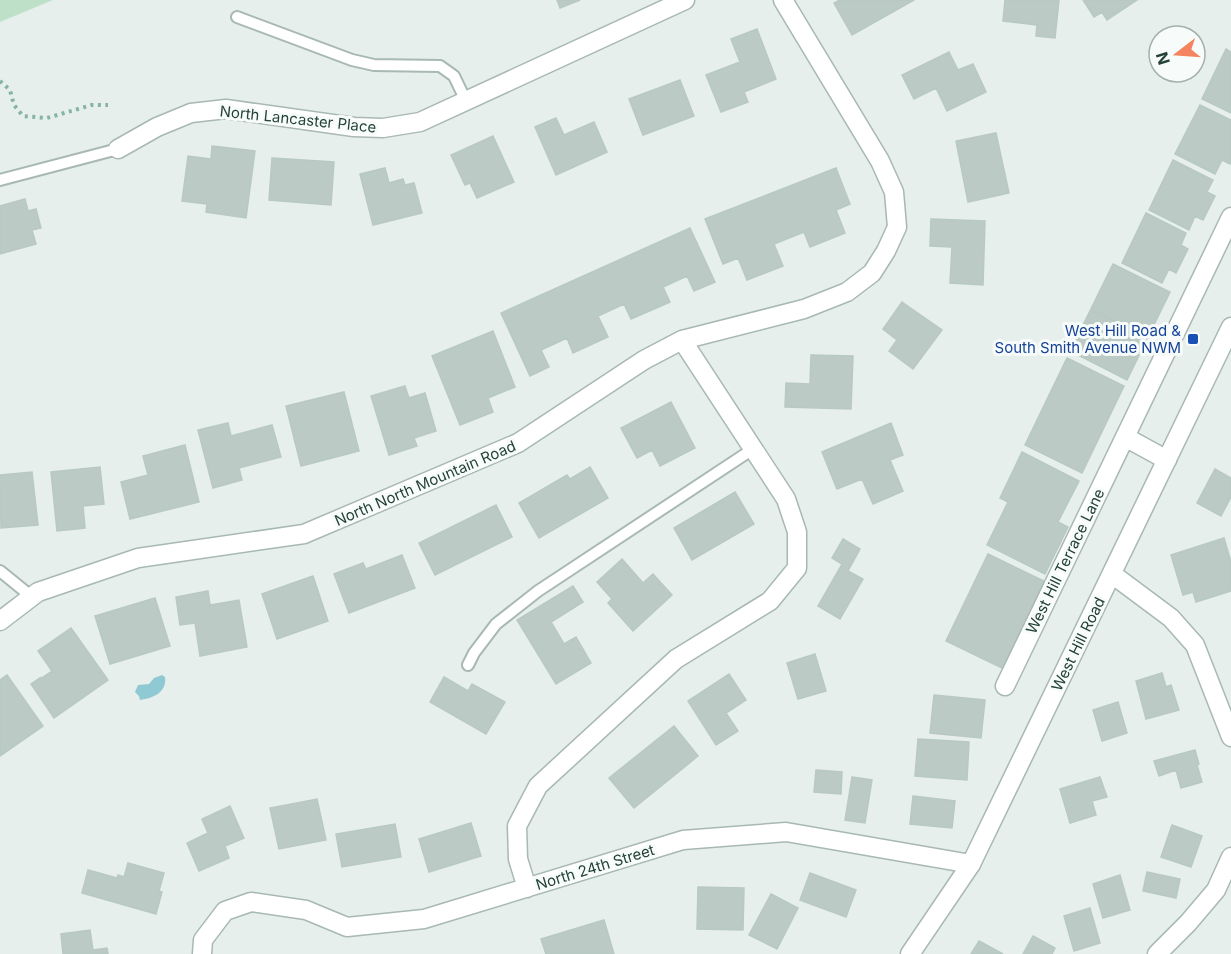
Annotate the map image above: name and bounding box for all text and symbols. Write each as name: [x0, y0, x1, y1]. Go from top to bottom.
north arrow: [1147, 24, 1207, 84]
text: N: [1151, 50, 1174, 67]
street label: North Lancaster Place: [219, 101, 377, 137]
place label: West Hill Road & South Smith Avenue NWM: [995, 321, 1181, 357]
marker: West Hill Road & South Smith Avenue NWM: [1186, 332, 1200, 346]
street label: North North Mountain Road: [332, 436, 518, 530]
street label: West Hill Terrace Lane: [1022, 485, 1108, 637]
street label: West Hill Road: [1047, 594, 1109, 694]
street label: North 24th Street: [533, 840, 657, 894]

